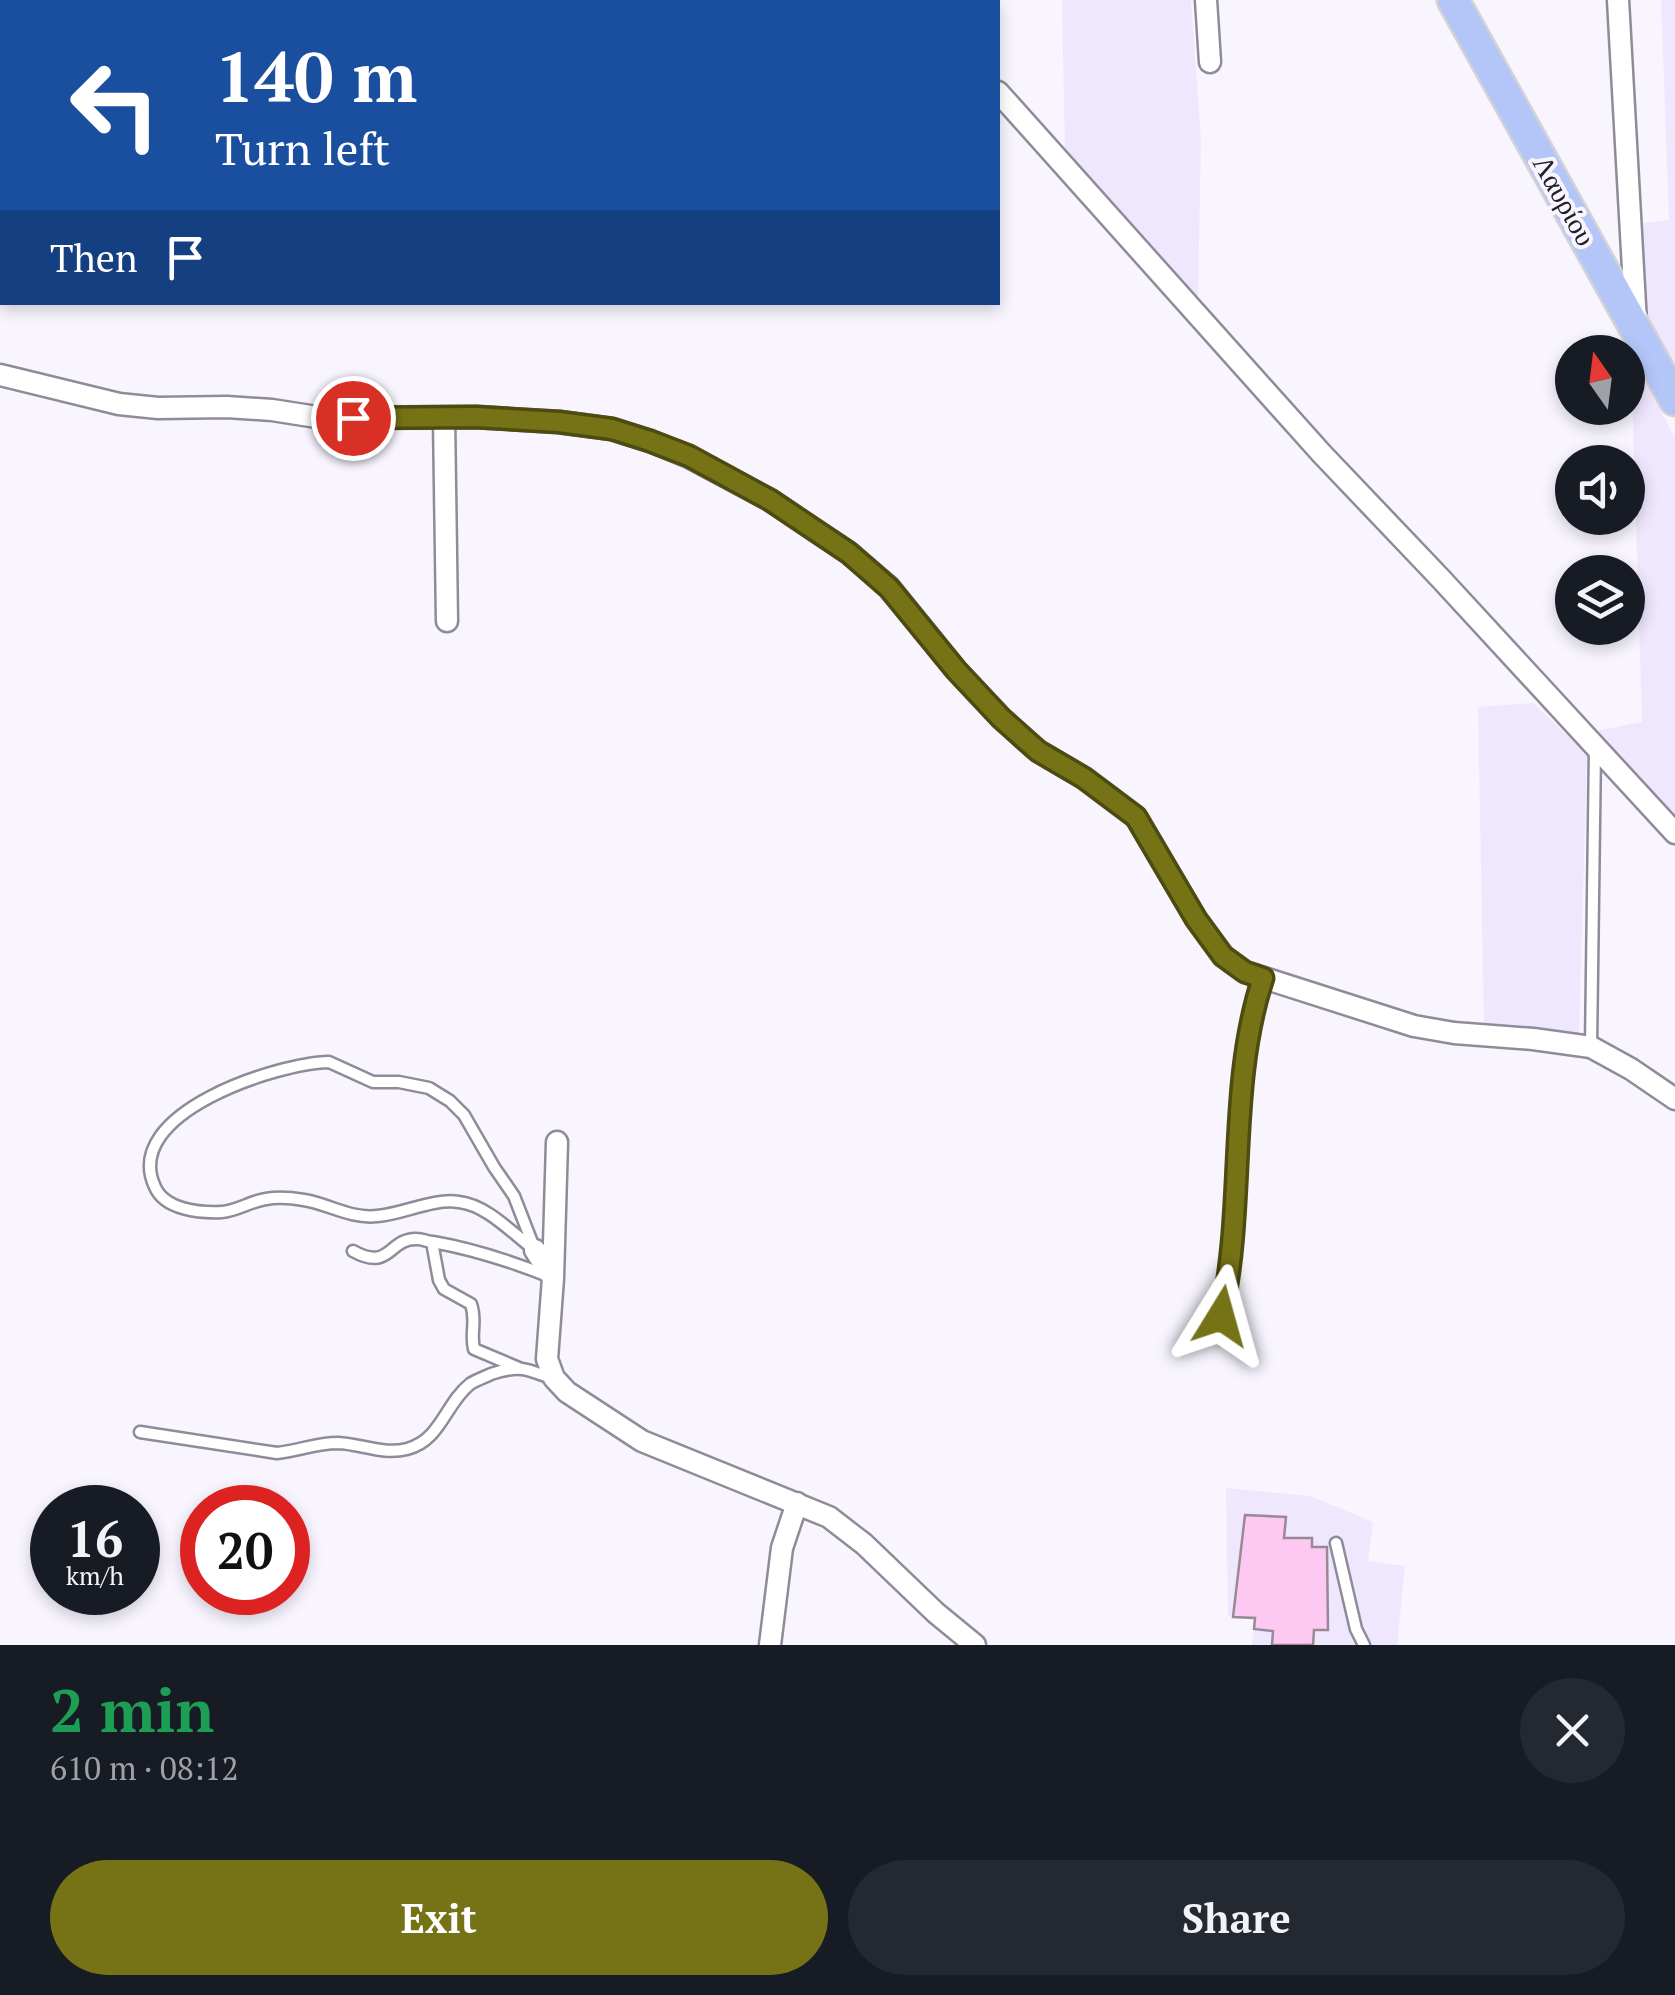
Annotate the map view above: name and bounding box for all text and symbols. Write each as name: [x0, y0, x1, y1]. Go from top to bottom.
text: 140 m: [215, 29, 417, 122]
icon: left: [50, 40, 180, 170]
text: Turn left: [215, 118, 390, 178]
street label: Λαυρίου: [1525, 148, 1605, 252]
icon: arrive: [158, 230, 213, 285]
text: Then: [50, 233, 138, 283]
north arrow: [1555, 335, 1645, 425]
map controls: [1555, 335, 1645, 645]
pin: [311, 376, 396, 461]
icon: arrive: [326, 391, 381, 446]
button: sound: [1555, 445, 1645, 535]
button: layers: [1555, 555, 1645, 645]
position arrow: [1169, 1264, 1273, 1368]
speed limit sign: 20: [180, 1485, 310, 1615]
text: 16: [67, 1505, 123, 1571]
text: km/h: [66, 1559, 124, 1592]
text: 2 min: [50, 1670, 214, 1749]
button: close: [1520, 1678, 1625, 1783]
text: 610 m · 08:12: [50, 1747, 238, 1789]
button: Exit: [50, 1860, 828, 1975]
button: Share: [848, 1860, 1625, 1975]

